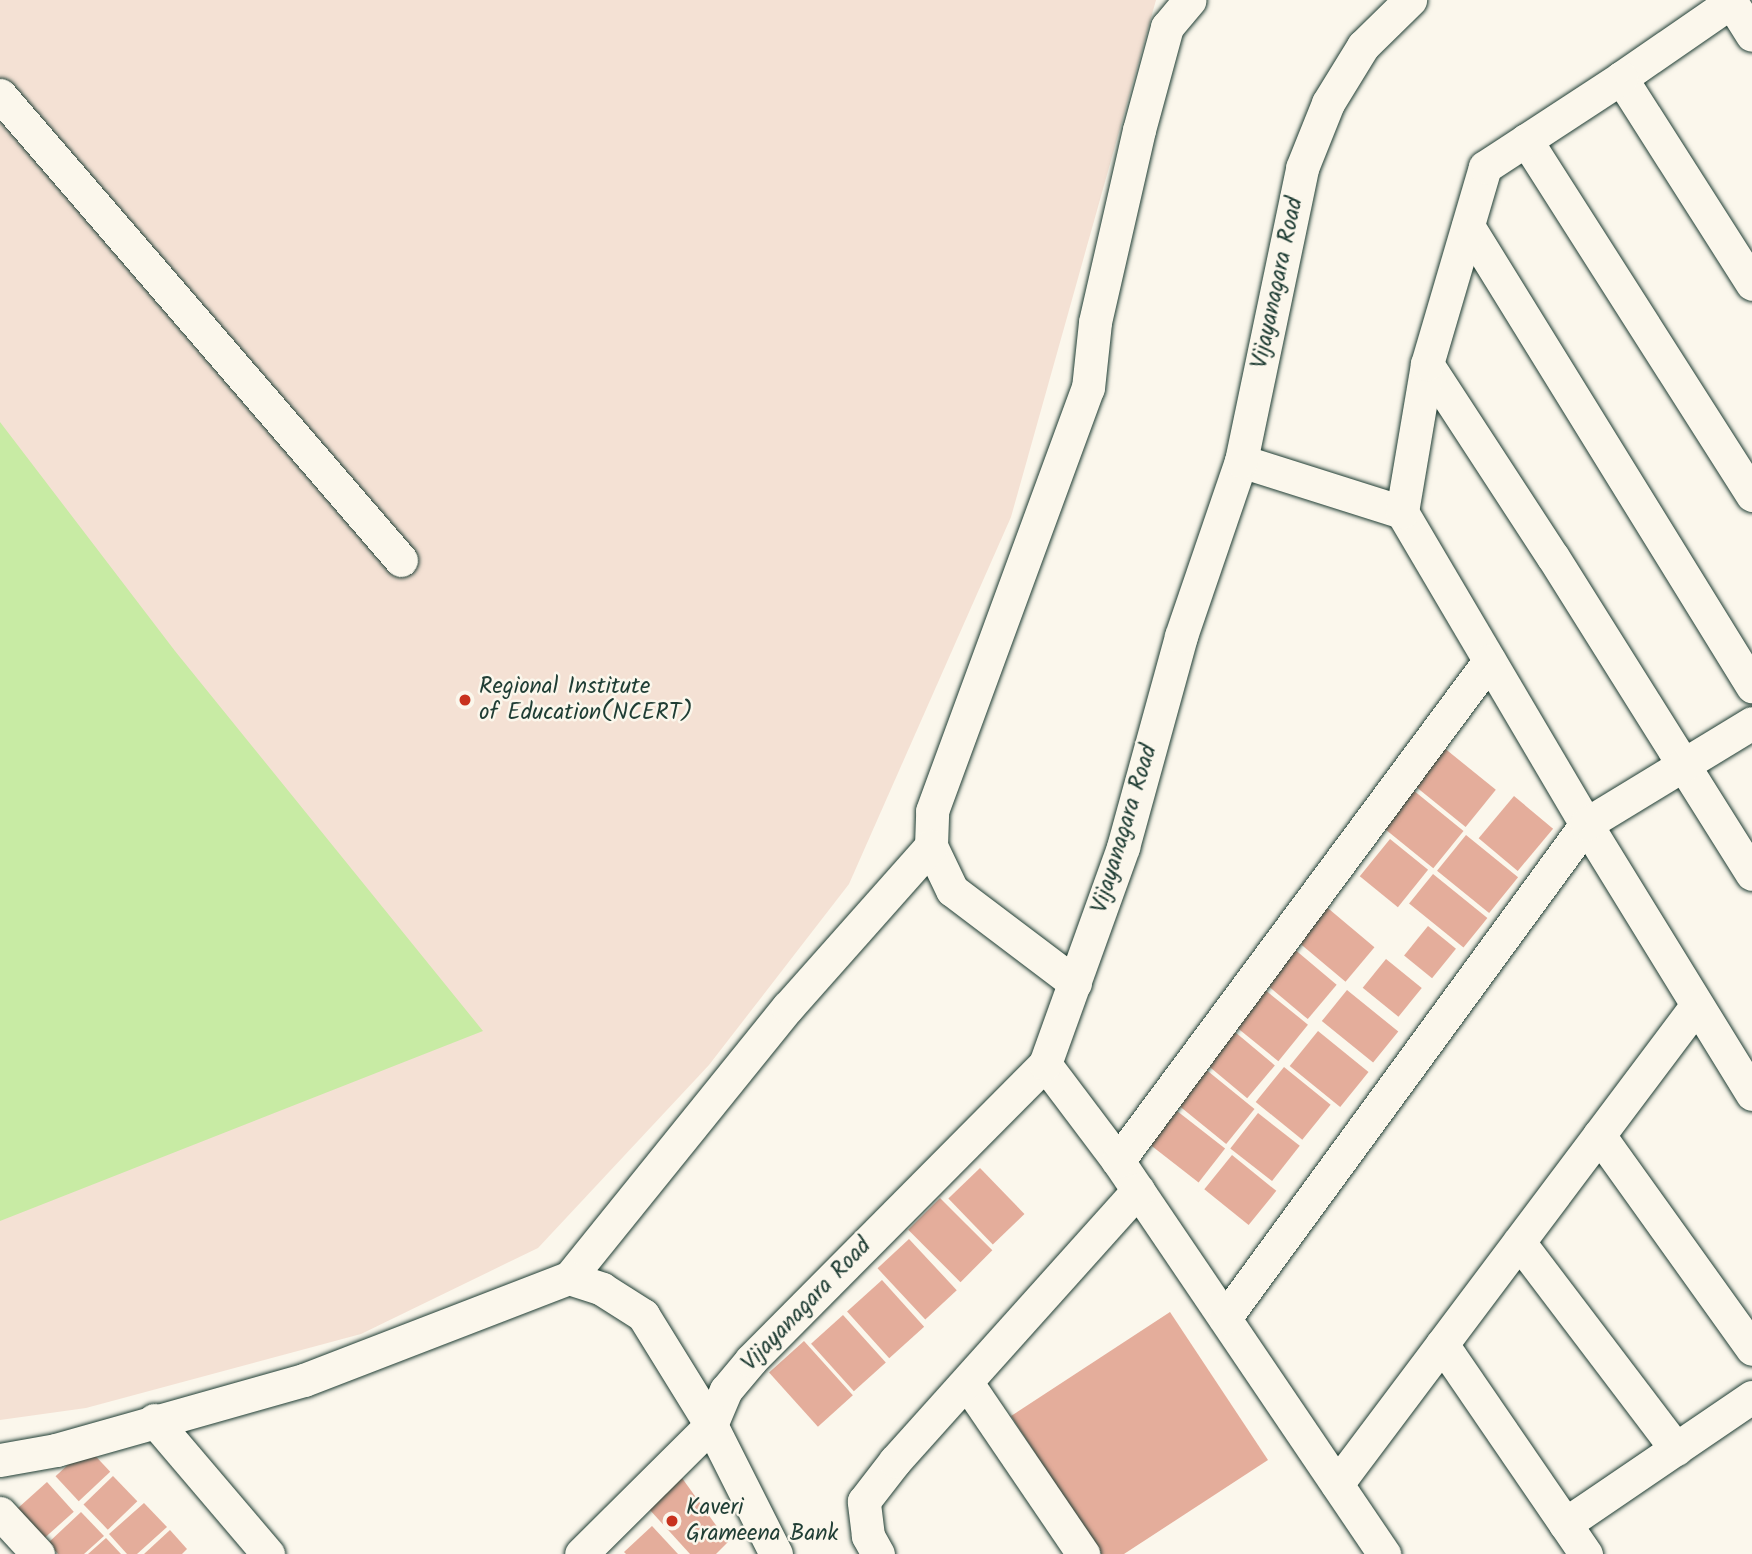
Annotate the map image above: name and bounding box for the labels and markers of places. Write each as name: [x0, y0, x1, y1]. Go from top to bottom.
place label: Regional Institute of Education(NCERT): [479, 673, 693, 727]
marker: Regional Institute of Education(NCERT): [457, 692, 473, 708]
place label: Kaveri Grameena Bank: [686, 1494, 838, 1548]
marker: Kaveri Grameena Bank: [664, 1513, 680, 1529]

